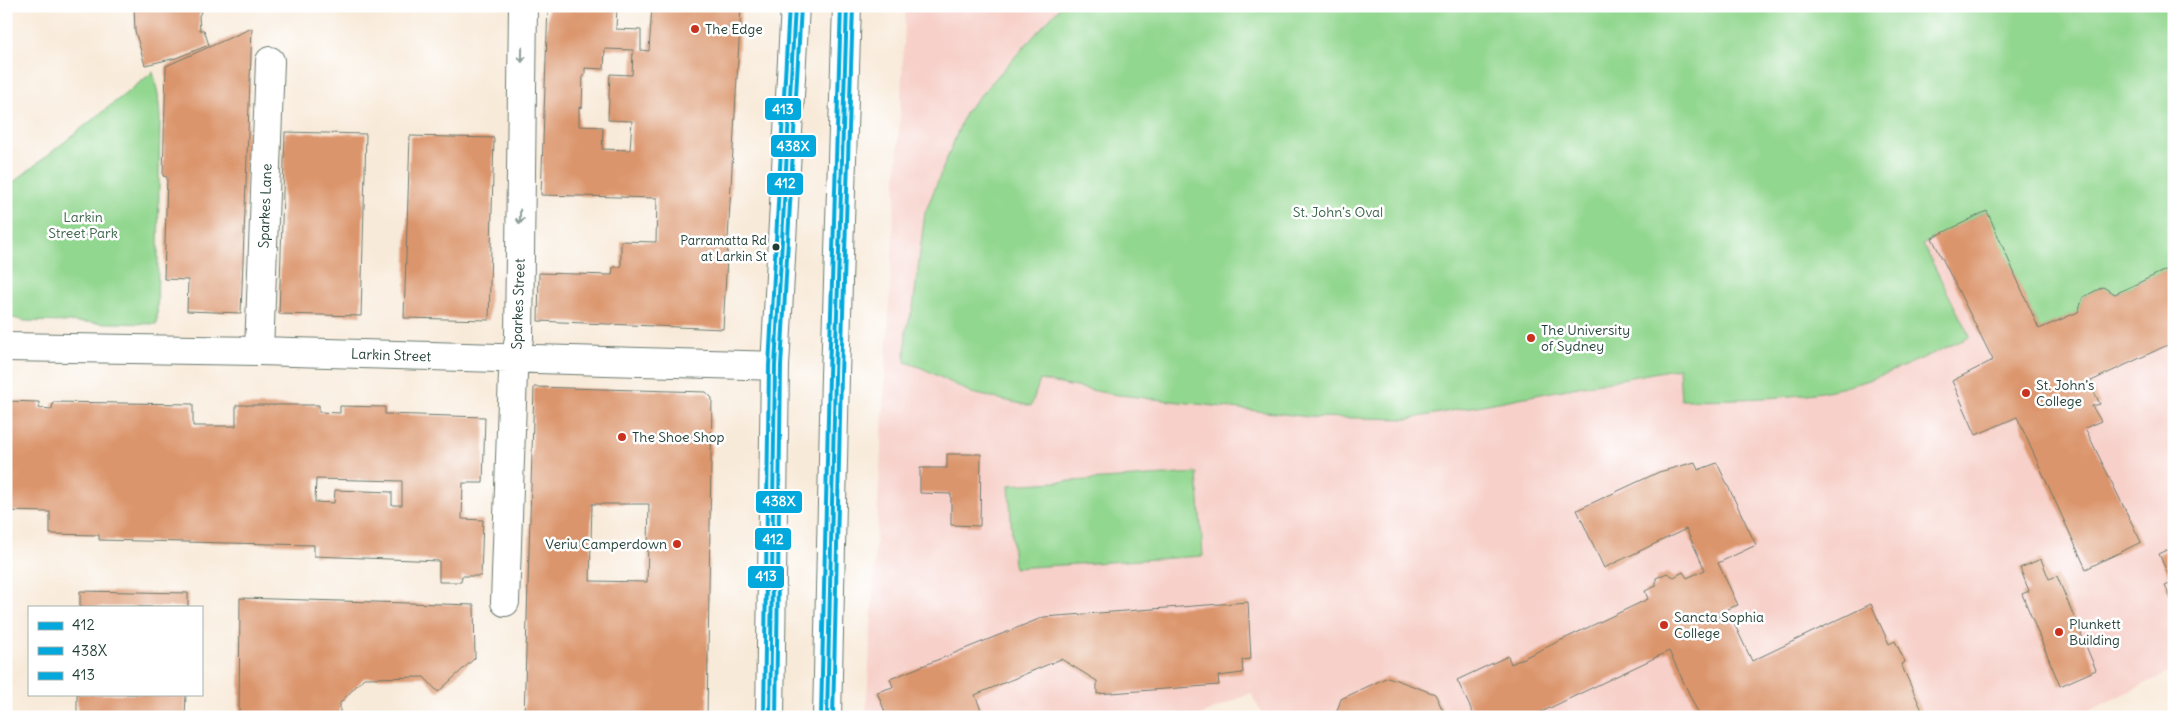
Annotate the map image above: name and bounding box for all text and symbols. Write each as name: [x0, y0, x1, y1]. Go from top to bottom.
place label: The Edge: [705, 20, 763, 38]
marker: The Edge: [689, 23, 701, 35]
one-way arrow: [518, 47, 527, 63]
line badge: 413: [764, 97, 802, 121]
text: 413: [772, 100, 794, 118]
line badge: 438X: [770, 134, 817, 158]
text: 438X: [777, 137, 810, 155]
street label: Sparkes Lane: [255, 163, 275, 249]
line badge: 412: [766, 172, 804, 196]
text: 412: [774, 174, 796, 192]
park label: St. John's Oval: [1293, 203, 1383, 221]
park label: Larkin Street Park: [48, 208, 118, 242]
one-way arrow: [515, 209, 525, 225]
place label: Parramatta Rd at Larkin St: [680, 232, 768, 265]
marker: Parramatta Rd at Larkin St: [771, 242, 781, 252]
street label: Sparkes Street: [507, 258, 529, 350]
place label: The University of Sydney: [1541, 321, 1630, 355]
marker: The University of Sydney: [1525, 332, 1537, 344]
street label: Larkin Street: [351, 345, 432, 365]
place label: St. John's College: [2036, 376, 2094, 410]
marker: St. John's College: [2020, 387, 2032, 399]
place label: The Shoe Shop: [632, 428, 725, 446]
marker: The Shoe Shop: [616, 431, 628, 443]
line badge: 438X: [755, 490, 803, 514]
text: 438X: [763, 492, 796, 510]
line badge: 412: [754, 527, 792, 551]
text: 412: [762, 530, 784, 548]
place label: Veriu Camperdown: [545, 535, 667, 553]
marker: Veriu Camperdown: [671, 538, 683, 550]
line badge: 413: [747, 565, 785, 589]
text: 413: [755, 567, 777, 585]
legend: [28, 606, 202, 696]
place label: Sancta Sophia College: [1674, 608, 1764, 642]
text: 412: [72, 615, 95, 634]
place label: Plunkett Building: [2069, 615, 2121, 649]
marker: Sancta Sophia College: [1658, 619, 1670, 631]
marker: Plunkett Building: [2053, 626, 2065, 638]
text: 438X: [72, 641, 108, 660]
text: 413: [72, 665, 95, 684]

